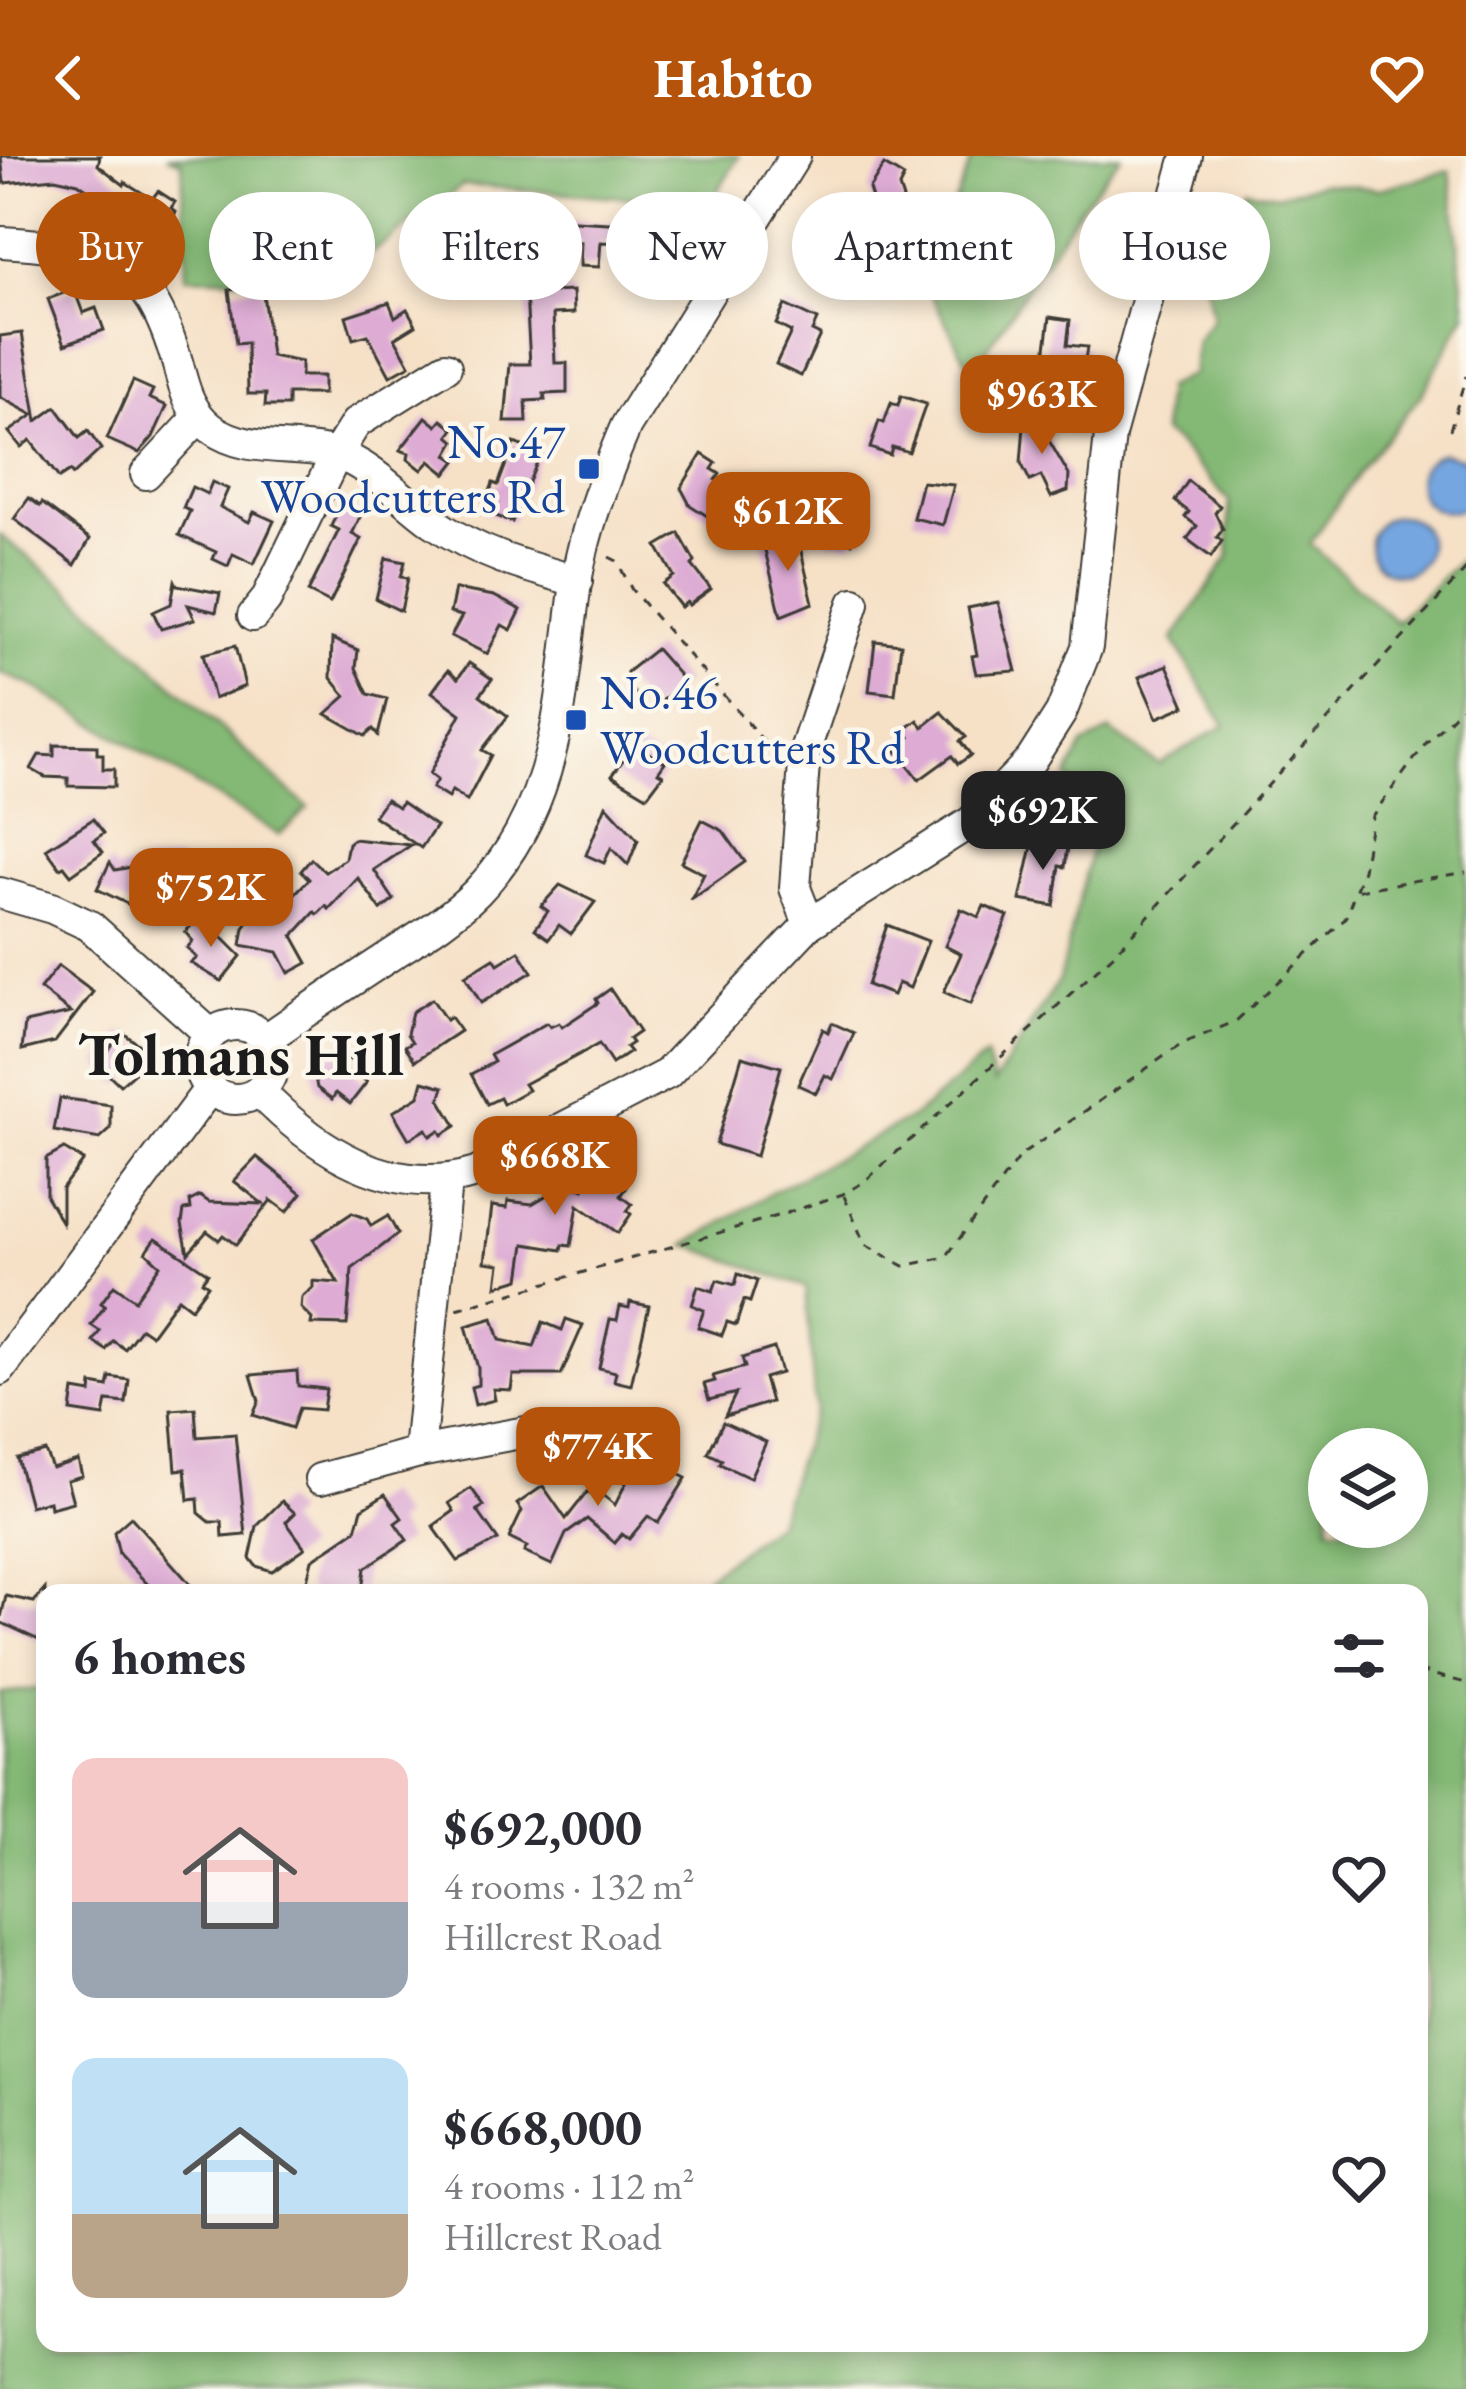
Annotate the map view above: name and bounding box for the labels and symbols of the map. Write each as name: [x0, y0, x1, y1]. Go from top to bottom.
pin: $963K: [958, 355, 1126, 457]
place label: No.47 Woodcutters Rd: [261, 410, 566, 527]
marker: No.47 Woodcutters Rd: [576, 456, 602, 482]
pin: $612K: [704, 472, 872, 574]
place label: No.46 Woodcutters Rd: [600, 661, 905, 778]
marker: No.46 Woodcutters Rd: [563, 707, 589, 733]
pin: $692K: [959, 771, 1127, 873]
pin: $752K: [127, 848, 295, 950]
district label: Tolmans Hill: [78, 1015, 404, 1093]
pin: $668K: [471, 1116, 639, 1218]
pin: $774K: [514, 1407, 682, 1509]

